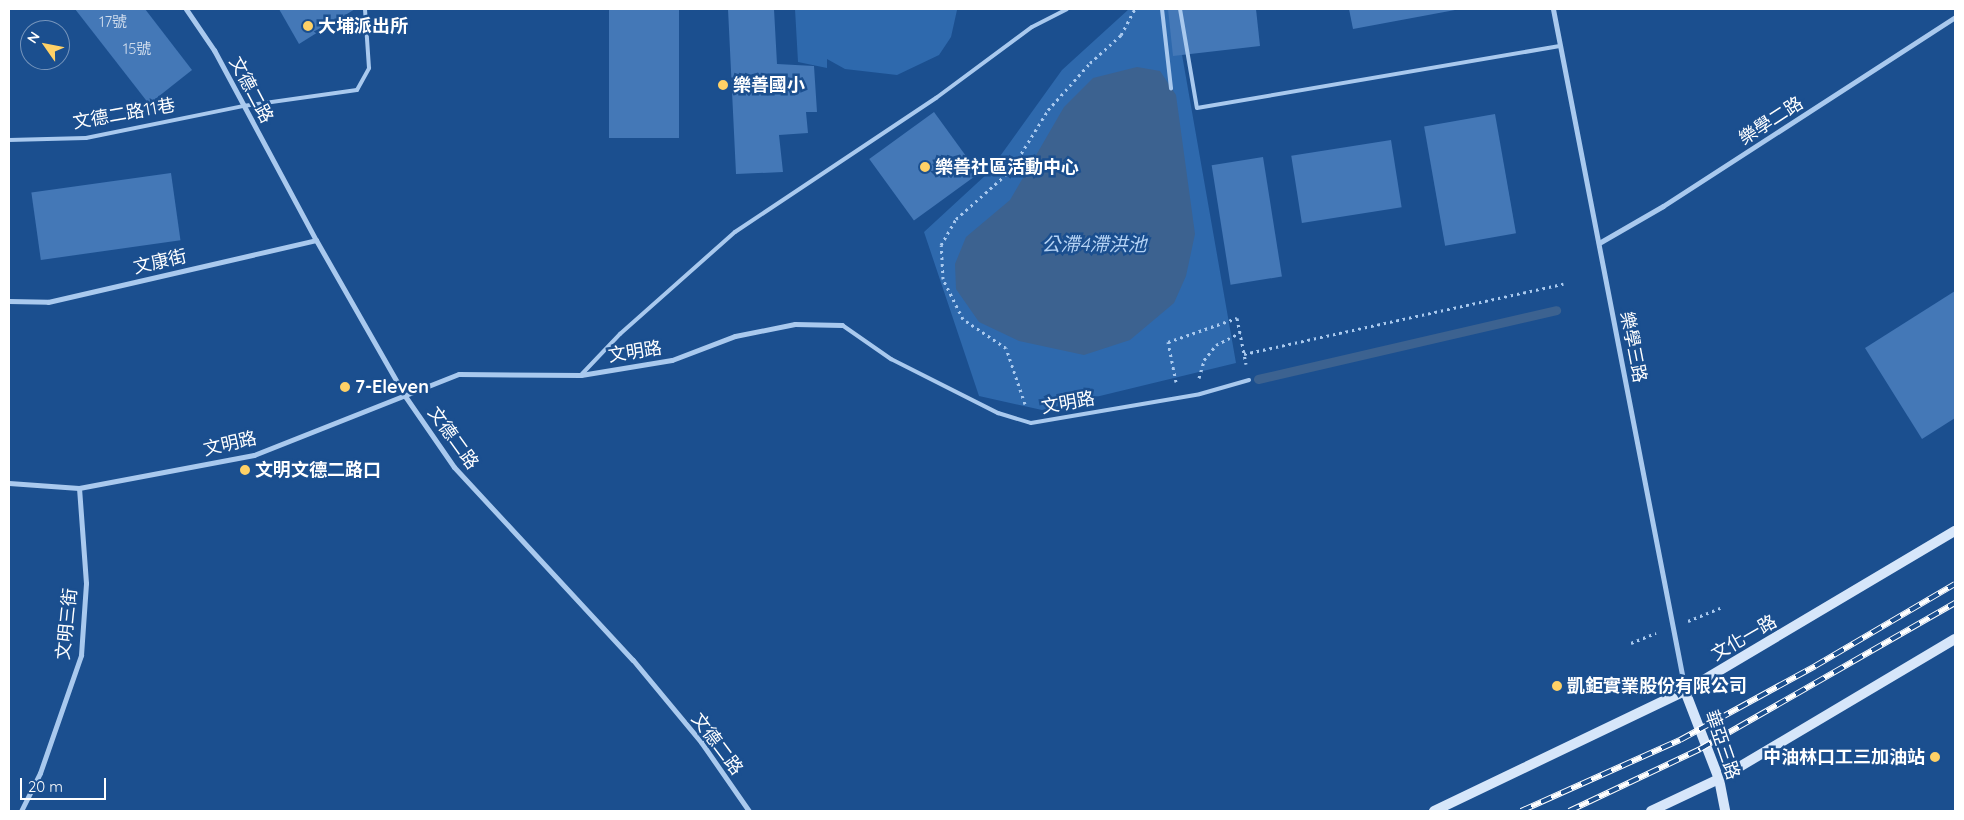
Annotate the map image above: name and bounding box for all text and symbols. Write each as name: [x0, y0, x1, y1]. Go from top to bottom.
house number: 17號: [99, 13, 127, 31]
place label: 大埔派出所: [318, 15, 408, 37]
north arrow: [20, 20, 70, 70]
marker: 大埔派出所: [302, 20, 314, 32]
text: N: [23, 28, 44, 47]
house number: 15號: [123, 40, 151, 58]
street label: 文德二路: [225, 53, 277, 127]
place label: 樂善國小: [733, 74, 805, 96]
marker: 樂善國小: [717, 79, 729, 91]
street label: 樂學二路: [1735, 92, 1807, 150]
street label: 文德二路11巷: [71, 94, 177, 134]
place label: 樂善社區活動中心: [935, 156, 1079, 178]
marker: 樂善社區活動中心: [919, 161, 931, 173]
water label: 公滯4滯洪池: [1041, 234, 1147, 256]
street label: 文康街: [131, 245, 189, 279]
street label: 樂學三路: [1616, 310, 1650, 384]
street label: 文明路: [607, 337, 663, 367]
place label: 7-Eleven: [355, 376, 429, 398]
marker: 7-Eleven: [339, 381, 351, 393]
street label: 文明路: [1040, 388, 1096, 418]
street label: 文德二路: [423, 403, 483, 473]
street label: 文明路: [201, 427, 259, 461]
place label: 文明文德二路口: [255, 459, 381, 481]
marker: 文明文德二路口: [239, 464, 251, 476]
street label: 文明三街: [52, 587, 82, 661]
street label: 文化一路: [1707, 611, 1781, 665]
place label: 凱鉅實業股份有限公司: [1567, 675, 1747, 697]
marker: 凱鉅實業股份有限公司: [1551, 680, 1563, 692]
street label: 華亞三路: [1700, 707, 1744, 783]
street label: 文德二路: [687, 709, 747, 779]
place label: 中油林口工三加油站: [1763, 746, 1925, 768]
marker: 中油林口工三加油站: [1929, 751, 1941, 763]
scale bar: [22, 768, 109, 800]
text: 20 m: [28, 777, 63, 796]

